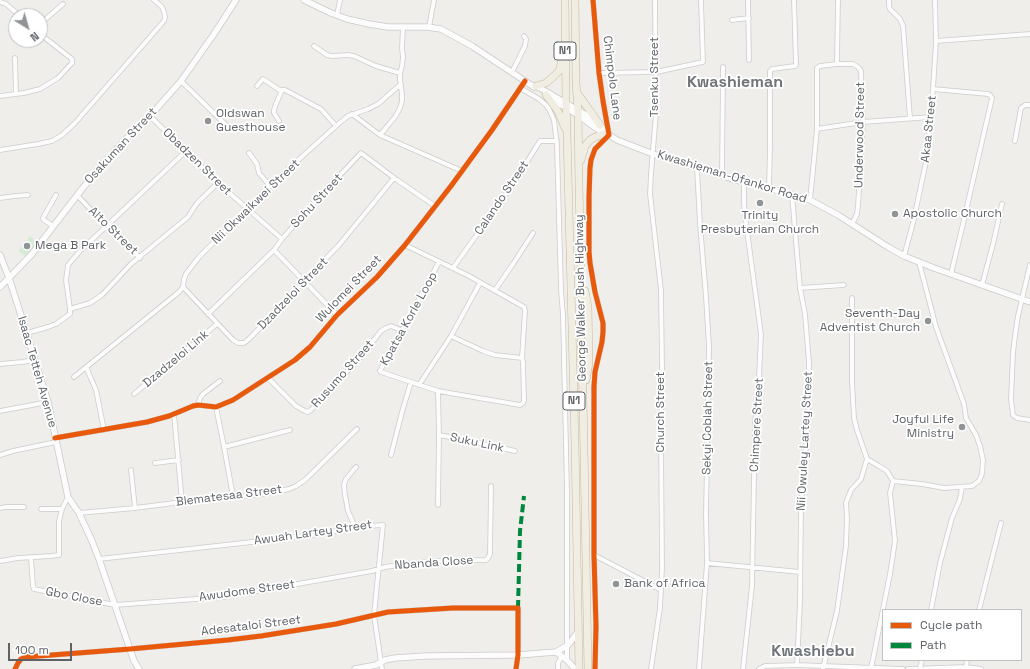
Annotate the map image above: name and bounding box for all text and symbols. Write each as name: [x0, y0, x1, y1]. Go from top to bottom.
north arrow: [8, 8, 48, 48]
text: N: [27, 29, 42, 45]
street label: Chimpolo Lane: [600, 35, 624, 121]
street label: Tsenku Street: [648, 37, 662, 117]
road number: N1: [554, 42, 576, 60]
district label: Kwashieman: [687, 73, 783, 93]
street label: Underwood Street: [852, 82, 868, 188]
street label: Akaa Street: [918, 95, 940, 163]
street label: Osakuman Street: [82, 105, 160, 187]
place label: Oldswan Guesthouse: [216, 107, 286, 135]
marker: Oldswan Guesthouse: [203, 116, 213, 126]
street label: Obadzen Street: [159, 125, 235, 199]
street label: Kwashieman-Ofankor Road: [656, 147, 808, 207]
street label: Nii Okwaikwei Street: [209, 156, 303, 248]
street label: Calando Street: [472, 158, 532, 238]
street label: Sohu Street: [288, 171, 346, 231]
marker: Trinity Presbyterian Church: [755, 198, 765, 208]
street label: Alto Street: [85, 204, 141, 258]
place label: Apostolic Church: [903, 207, 1002, 221]
place label: Trinity Presbyterian Church: [701, 209, 819, 237]
marker: Apostolic Church: [890, 209, 900, 219]
street label: George Walker Bush Highway: [572, 214, 590, 382]
place label: Mega B Park: [35, 239, 106, 253]
marker: Mega B Park: [22, 241, 32, 251]
street label: Wulomei Street: [313, 252, 385, 326]
street label: Dzadzeloi Street: [255, 255, 331, 333]
street label: Kpatsa Korle Loop: [377, 270, 441, 368]
place label: Seventh-Day Adventist Church: [820, 307, 920, 335]
street label: Isaac Tetteh Avenue: [14, 315, 60, 429]
marker: Seventh-Day Adventist Church: [923, 316, 933, 326]
street label: Dzadzeloi Link: [140, 327, 212, 391]
street label: Rusumo Street: [309, 337, 377, 411]
street label: Sekyi Coblah Street: [700, 361, 716, 475]
street label: Nii Owuley Lartey Street: [794, 371, 816, 511]
street label: Church Street: [654, 372, 668, 452]
street label: Chimpere Street: [747, 378, 767, 472]
road number: N1: [563, 392, 585, 410]
place label: Joyful Life Ministry: [892, 413, 954, 441]
marker: Joyful Life Ministry: [957, 422, 967, 432]
street label: Suku Link: [449, 430, 505, 456]
street label: Blematesaa Street: [175, 482, 283, 510]
street label: Awuah Lartey Street: [253, 518, 373, 548]
street label: Nbanda Close: [394, 553, 474, 573]
street label: Awudome Street: [198, 577, 296, 605]
place label: Bank of Africa: [624, 577, 705, 591]
marker: Bank of Africa: [611, 579, 621, 589]
street label: Gbo Close: [44, 584, 104, 610]
legend: [882, 609, 1022, 661]
street label: Adesataloi Street: [200, 613, 302, 639]
text: Cycle path: [920, 617, 982, 633]
scale bar: [10, 635, 74, 661]
text: Path: [920, 637, 946, 653]
text: 100 m: [15, 642, 49, 658]
district label: Kwashiebu: [771, 642, 855, 662]

